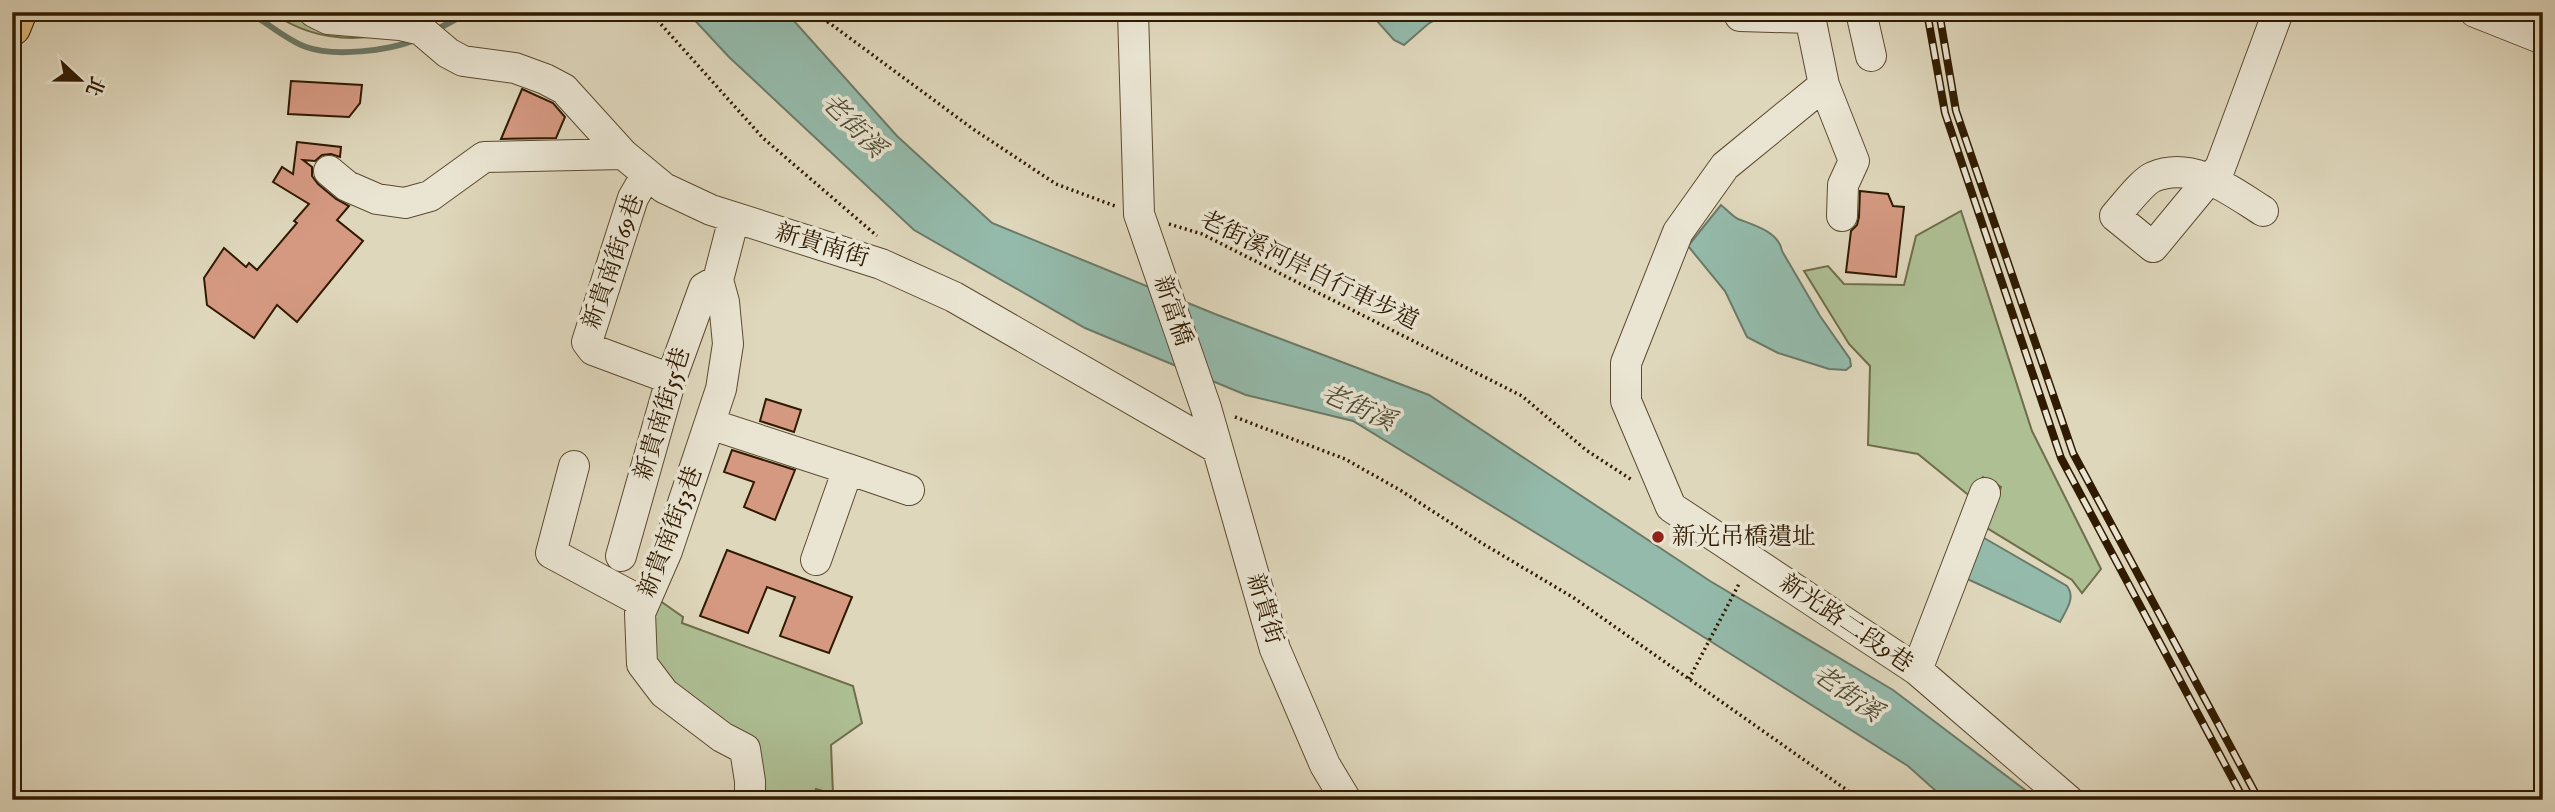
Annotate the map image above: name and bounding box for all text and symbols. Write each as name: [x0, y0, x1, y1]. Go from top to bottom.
north arrow: [46, 46, 116, 116]
text: 北: [79, 72, 109, 99]
water label: 老街溪: [814, 87, 894, 167]
street label: 新貴南街69巷: [576, 190, 652, 334]
street label: 老街溪河岸自行車步道: [1194, 204, 1424, 338]
street label: 新貴南街: [772, 217, 872, 275]
street label: 新富橋: [1146, 272, 1198, 350]
street label: 新貴南街55巷: [628, 344, 698, 484]
water label: 老街溪: [1316, 377, 1403, 440]
street label: 新貴南街53巷: [632, 462, 710, 602]
place label: 新光吊橋遺址: [1672, 522, 1816, 553]
marker: 新光吊橋遺址: [1650, 529, 1666, 545]
street label: 新光路二段9巷: [1773, 568, 1919, 680]
street label: 新貴街: [1239, 570, 1289, 648]
water label: 老街溪: [1806, 658, 1891, 732]

